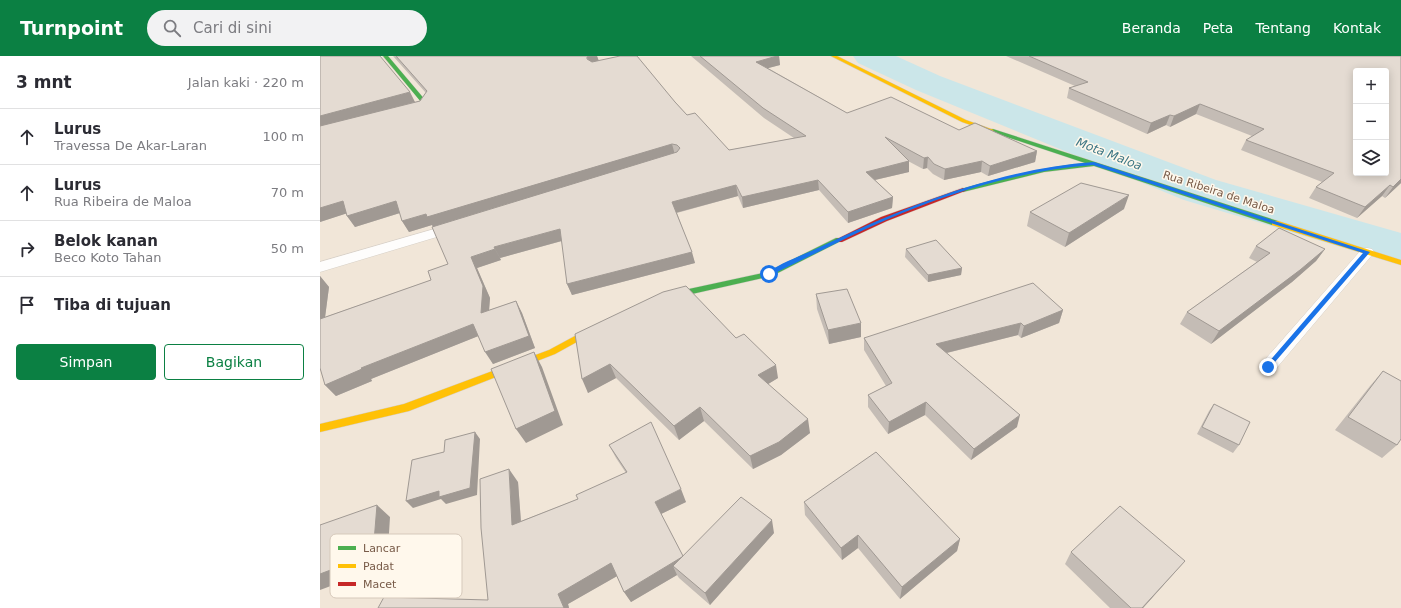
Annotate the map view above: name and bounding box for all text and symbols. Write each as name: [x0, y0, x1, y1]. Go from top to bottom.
search box: [147, 10, 427, 46]
text: Turnpoint: [20, 17, 123, 39]
icon: search: [161, 17, 183, 39]
text: Cari di sini: [193, 19, 272, 37]
text: Beranda: [1122, 20, 1181, 36]
text: Peta: [1203, 20, 1233, 36]
text: Tentang: [1255, 20, 1311, 36]
text: Kontak: [1333, 20, 1381, 36]
map controls: [1353, 68, 1389, 176]
button: +: [1353, 68, 1389, 104]
text: 3 mnt: [16, 72, 72, 92]
text: Jalan kaki · 220 m: [188, 75, 304, 90]
button: −: [1353, 104, 1389, 140]
text: Lurus: [54, 120, 101, 138]
icon: ahead: [16, 126, 38, 148]
text: 100 m: [262, 129, 304, 144]
water label: Mota Maloa: [1074, 135, 1144, 173]
text: Travessa De Akar-Laran: [54, 138, 207, 153]
button: layers: [1353, 140, 1389, 176]
street label: Rua Ribeira de Maloa: [1161, 168, 1276, 217]
text: Lurus: [54, 176, 101, 194]
icon: ahead: [16, 182, 38, 204]
text: 70 m: [271, 185, 304, 200]
text: Rua Ribeira de Maloa: [54, 194, 192, 209]
text: Belok kanan: [54, 232, 158, 250]
icon: right: [16, 238, 38, 260]
text: 50 m: [271, 241, 304, 256]
text: Beco Koto Tahan: [54, 250, 161, 265]
route start: [760, 265, 778, 283]
icon: arrive: [16, 294, 38, 316]
text: Tiba di tujuan: [54, 296, 171, 314]
button: Simpan: [16, 344, 156, 380]
button: Bagikan: [164, 344, 304, 380]
route end: [1259, 358, 1277, 376]
legend: [330, 534, 462, 598]
text: Lancar: [363, 542, 401, 555]
text: Padat: [363, 560, 395, 573]
text: Macet: [363, 578, 397, 591]

